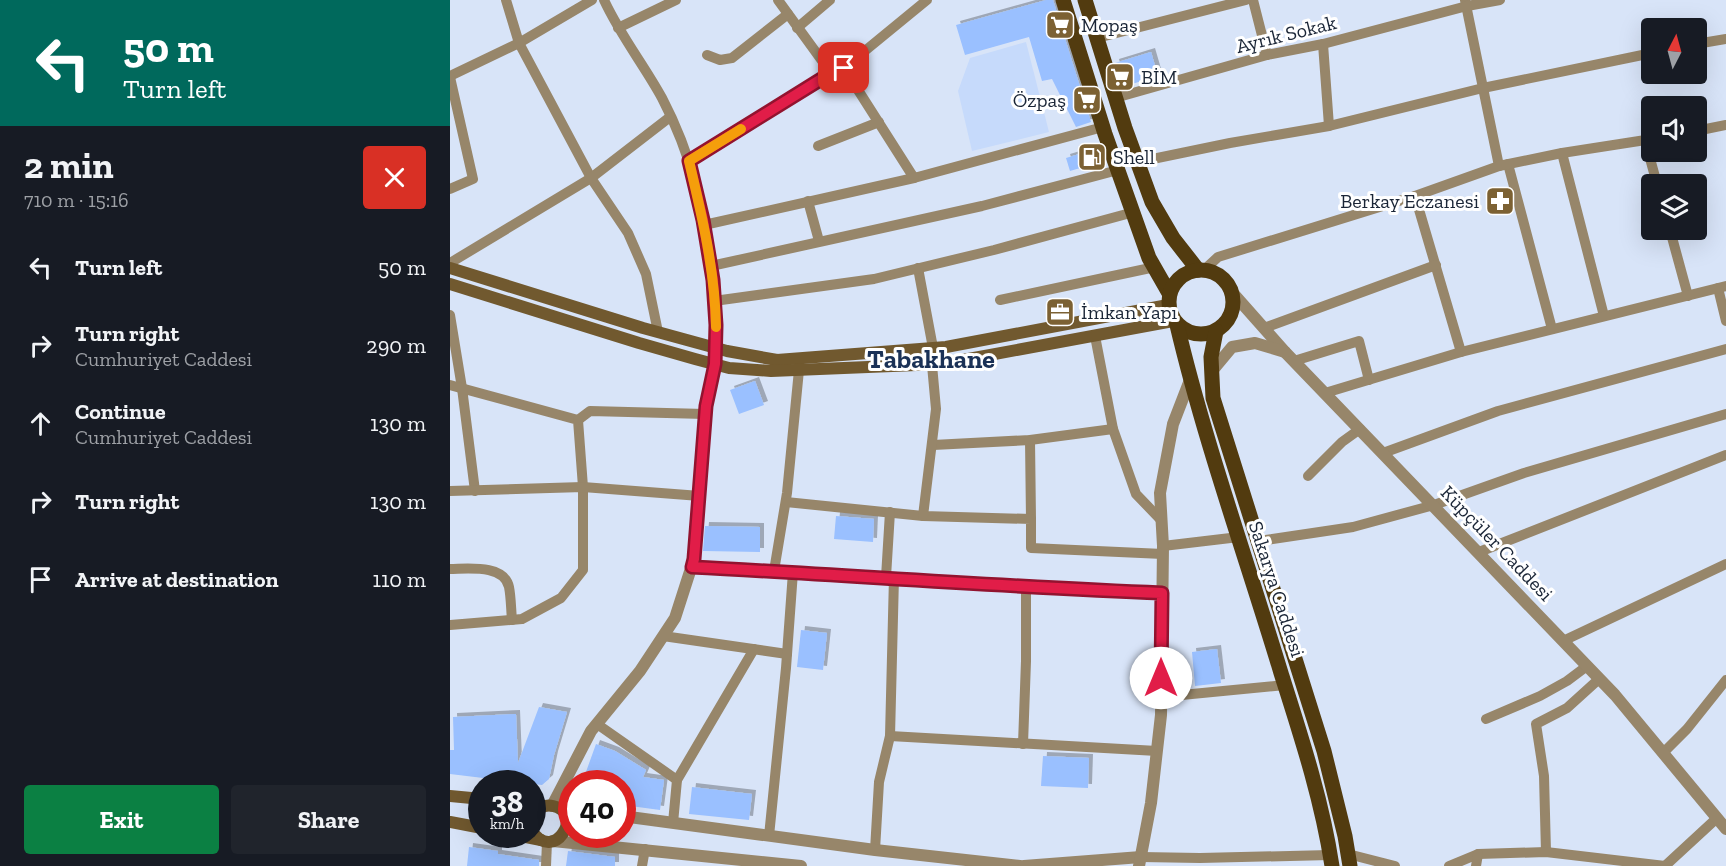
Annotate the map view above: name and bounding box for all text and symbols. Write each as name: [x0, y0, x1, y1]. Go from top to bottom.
supermarket icon: Mopaş: [1044, 9, 1076, 41]
street label: Ayrık Sokak: [1233, 10, 1339, 58]
place label: Mopaş: [1081, 13, 1138, 37]
north arrow: [1641, 18, 1707, 84]
map controls: [1641, 18, 1707, 240]
text: 50 m: [123, 22, 214, 73]
icon: left: [24, 24, 102, 102]
pin: [818, 42, 869, 93]
icon: arrive: [827, 51, 860, 84]
supermarket icon: BİM: [1104, 61, 1136, 93]
place label: BİM: [1141, 65, 1177, 89]
text: Turn left: [123, 73, 226, 105]
supermarket icon: Özpaş: [1071, 84, 1103, 116]
place label: Özpaş: [1013, 88, 1066, 112]
button: sound: [1641, 96, 1707, 162]
fuel station icon: Shell: [1076, 141, 1108, 173]
text: 2 min: [24, 144, 114, 187]
place label: Shell: [1113, 145, 1155, 169]
button: close: [363, 146, 426, 209]
button: layers: [1641, 174, 1707, 240]
pharmacy icon: Berkay Eczanesi: [1484, 185, 1516, 217]
text: 710 m · 15:16: [24, 188, 129, 212]
place label: Berkay Eczanesi: [1340, 189, 1479, 213]
icon: left: [24, 251, 57, 284]
text: Turn left: [75, 254, 162, 281]
text: 50 m: [378, 254, 426, 281]
office icon: İmkan Yapı: [1044, 296, 1076, 328]
place label: İmkan Yapı: [1081, 300, 1178, 324]
text: Turn right: [75, 320, 179, 347]
icon: right: [24, 329, 57, 362]
text: 290 m: [366, 332, 426, 359]
district label: Tabakhane: [867, 343, 995, 375]
text: Cumhuriyet Caddesi: [75, 347, 252, 371]
text: Continue: [75, 398, 166, 425]
icon: ahead: [24, 407, 57, 440]
text: 130 m: [370, 410, 426, 437]
text: Cumhuriyet Caddesi: [75, 425, 252, 449]
street label: Küpçüler Caddesi: [1436, 480, 1558, 606]
icon: right: [24, 485, 57, 518]
text: Turn right: [75, 488, 179, 515]
text: 130 m: [370, 488, 426, 515]
street label: Sakarya Caddesi: [1244, 518, 1310, 660]
icon: arrive: [24, 563, 57, 596]
text: Arrive at destination: [75, 566, 278, 593]
text: 110 m: [372, 566, 426, 593]
position arrow: [1129, 646, 1193, 710]
speed limit sign: 40: [558, 770, 636, 848]
text: 38: [491, 784, 523, 820]
button: Exit: [24, 785, 219, 854]
button: Share: [231, 785, 426, 854]
text: km/h: [490, 815, 524, 833]

